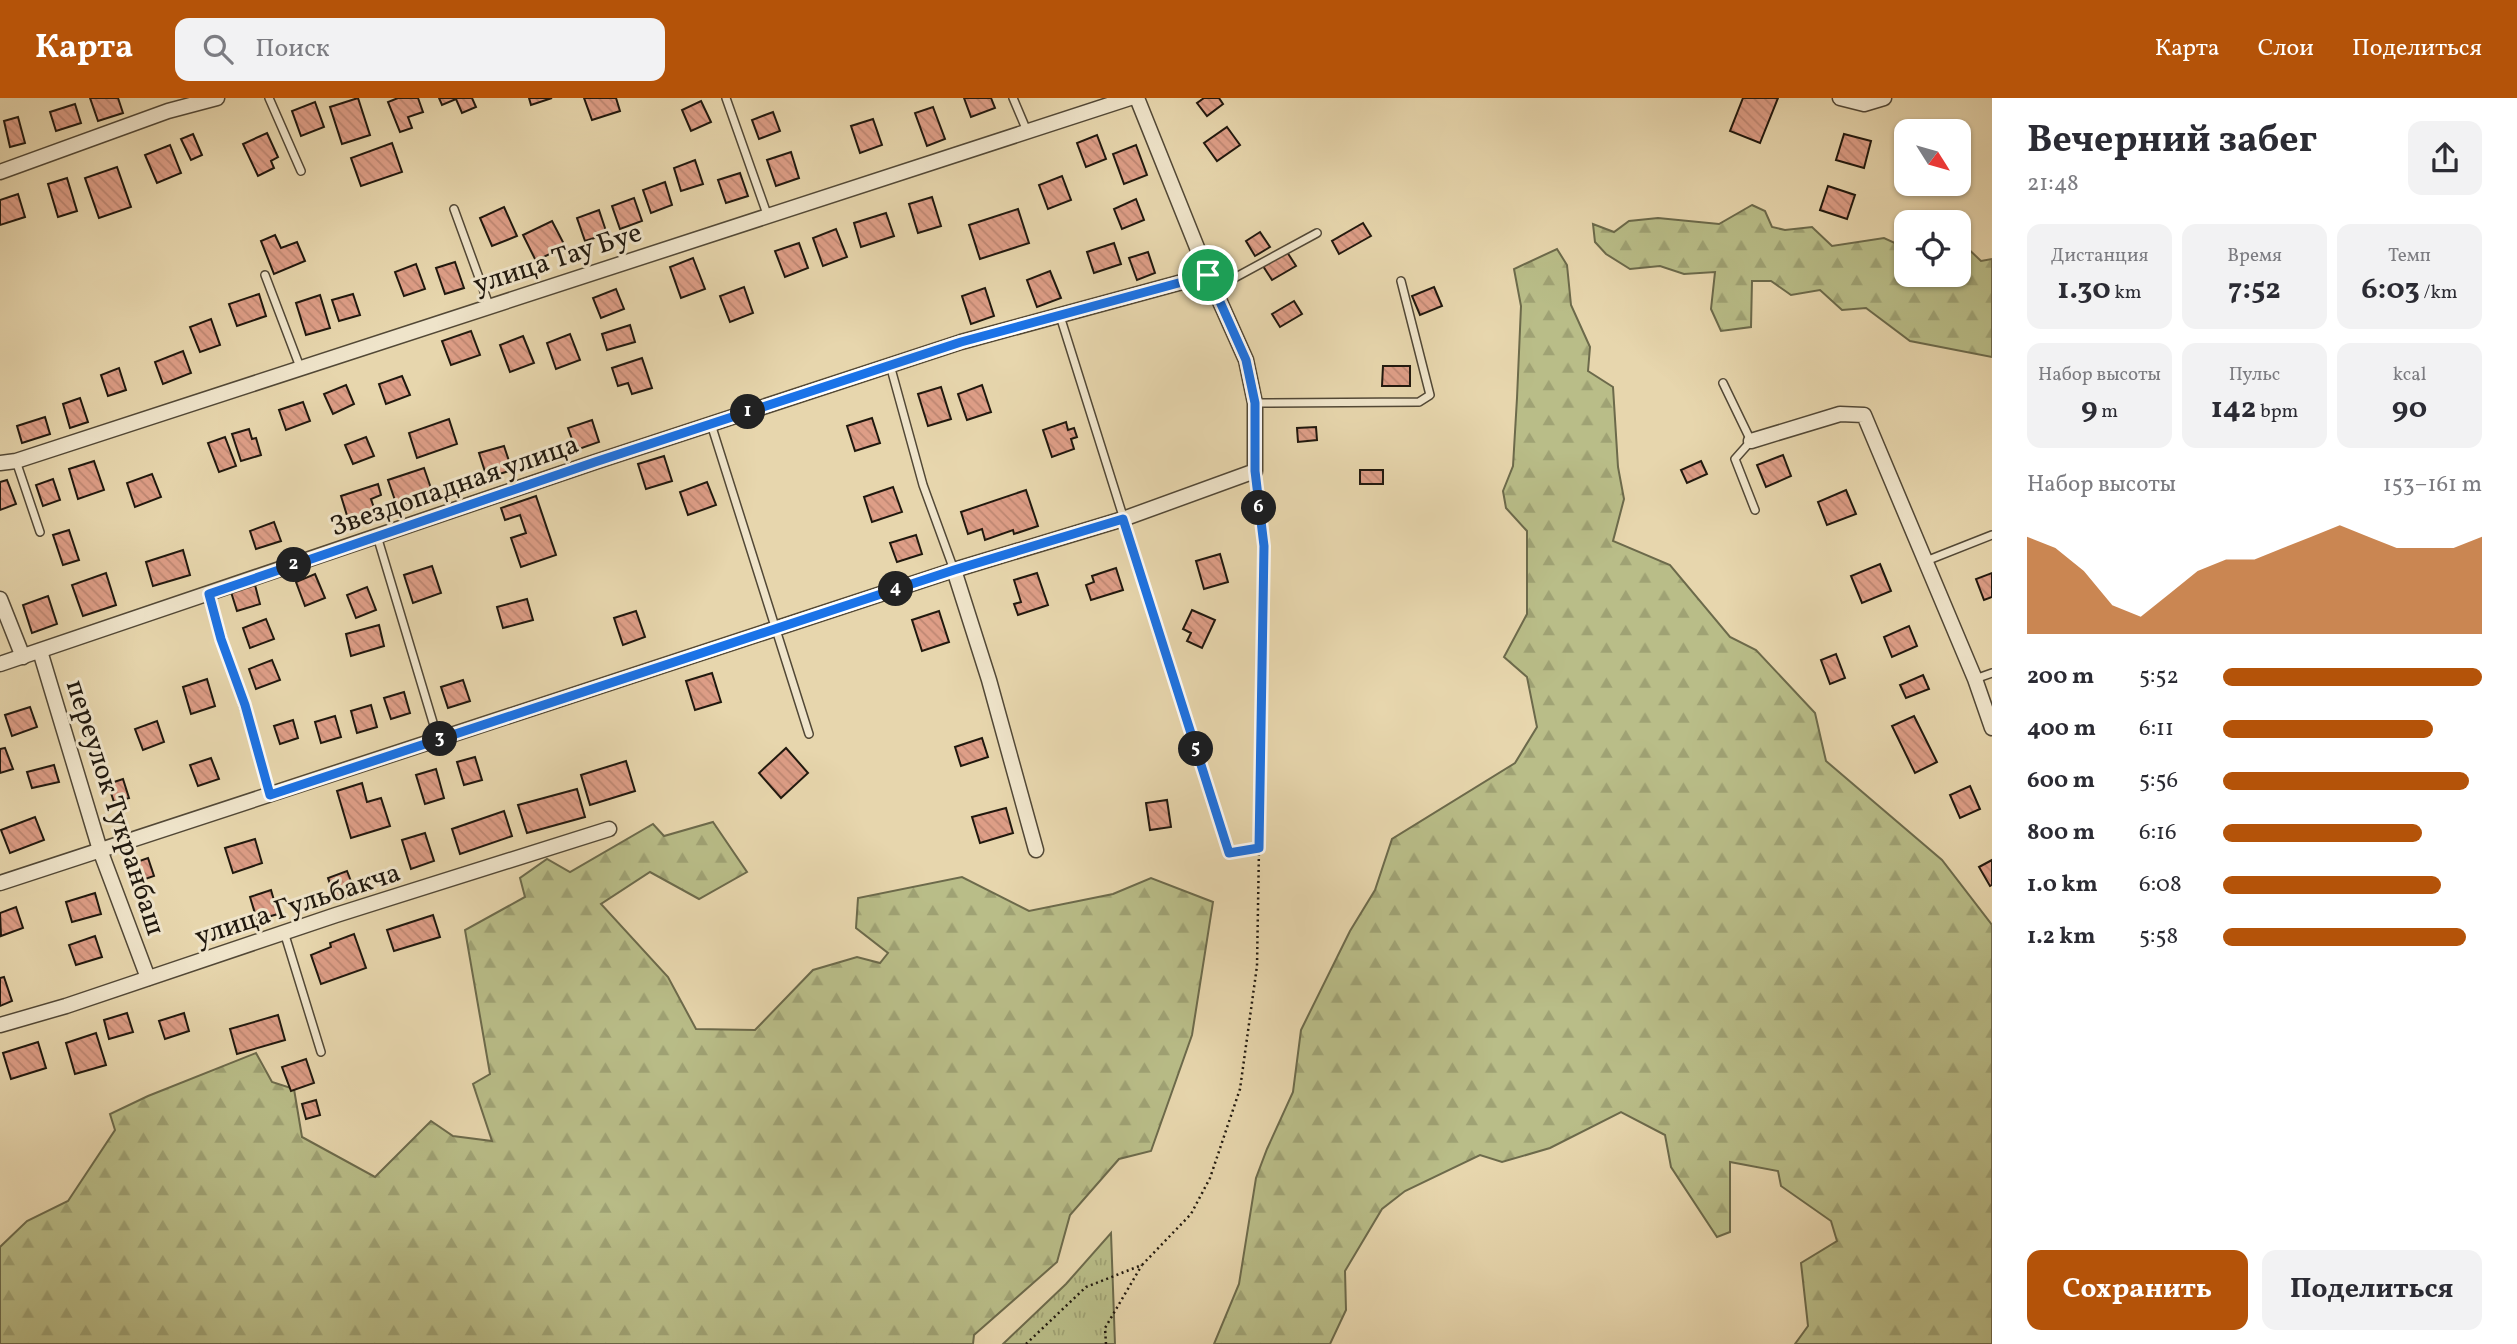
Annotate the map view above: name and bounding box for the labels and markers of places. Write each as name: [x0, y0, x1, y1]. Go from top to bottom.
pin: [1178, 245, 1238, 305]
pin: 1: [730, 394, 766, 430]
pin: 6: [1242, 490, 1276, 526]
pin: 2: [276, 547, 312, 582]
pin: 4: [878, 572, 914, 606]
pin: 3: [422, 722, 458, 756]
pin: 5: [1178, 732, 1214, 766]

